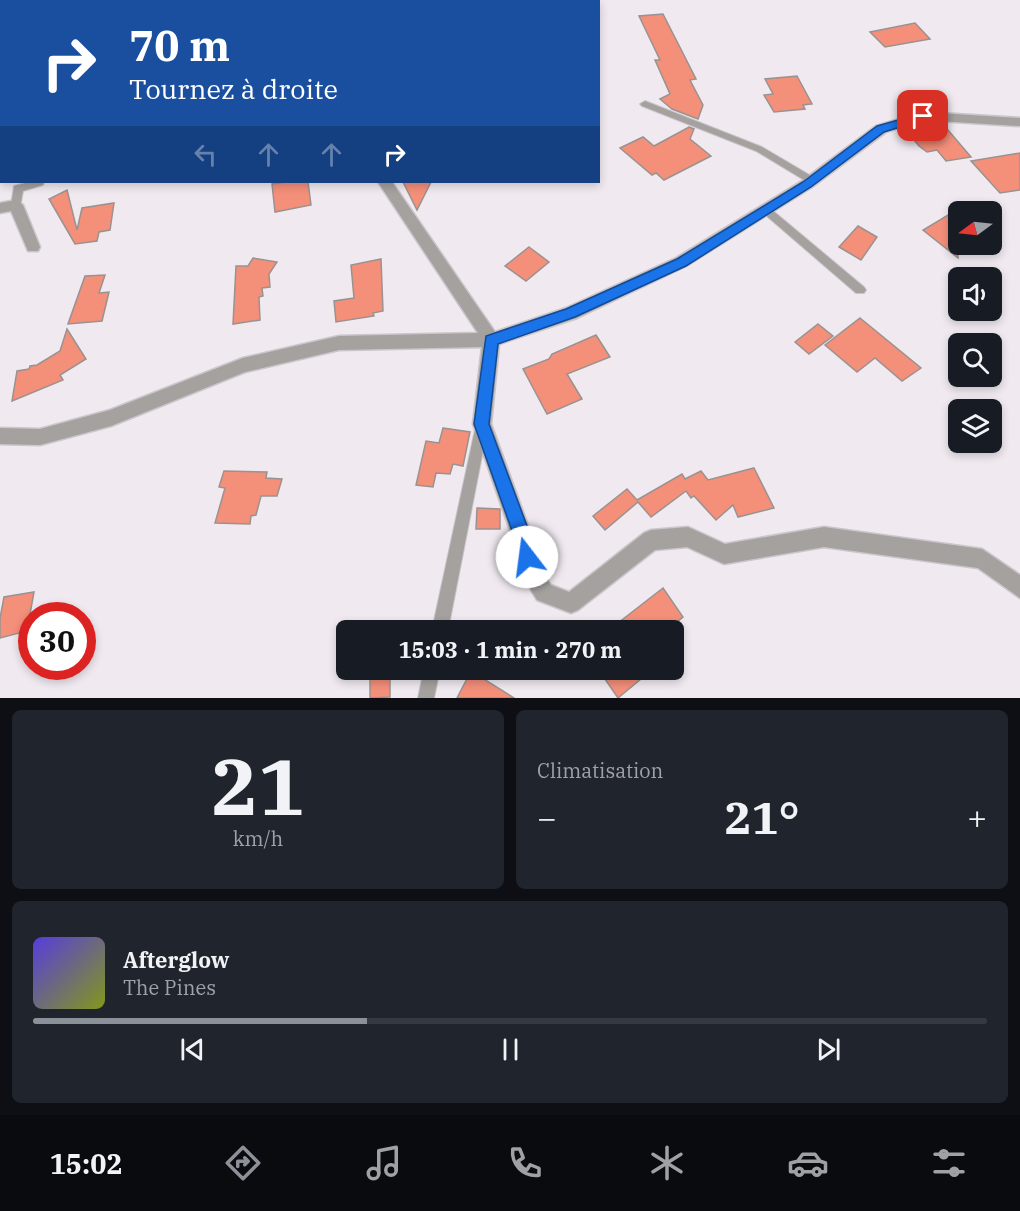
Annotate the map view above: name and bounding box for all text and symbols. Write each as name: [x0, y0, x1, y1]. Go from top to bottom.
text: 70 m: [129, 18, 230, 73]
icon: right: [30, 24, 108, 102]
text: Tournez à droite: [129, 71, 338, 106]
pin: [897, 90, 948, 141]
icon: arrive: [906, 99, 939, 132]
icon: left: [189, 138, 222, 171]
icon: ahead: [252, 138, 285, 171]
icon: ahead: [315, 138, 348, 171]
icon: right: [378, 138, 411, 171]
north arrow: [948, 201, 1002, 255]
map controls: [948, 201, 1002, 453]
button: sound: [948, 267, 1002, 321]
button: search: [948, 333, 1002, 387]
button: layers: [948, 399, 1002, 453]
position arrow: [495, 525, 559, 589]
speed limit sign: 30: [18, 602, 96, 680]
text: 15:03 · 1 min · 270 m: [398, 635, 622, 664]
text: 21: [211, 735, 305, 836]
text: Climatisation: [537, 757, 663, 784]
text: 21°: [724, 788, 800, 846]
text: −: [537, 796, 557, 839]
text: +: [967, 796, 987, 839]
text: km/h: [233, 825, 283, 852]
text: Afterglow: [123, 945, 230, 974]
text: The Pines: [123, 974, 216, 1001]
icon: previous: [176, 1033, 209, 1066]
icon: pause: [494, 1033, 527, 1066]
icon: next: [812, 1033, 845, 1066]
icon: directions: [222, 1142, 264, 1184]
icon: music: [363, 1142, 405, 1184]
icon: phone: [504, 1142, 546, 1184]
icon: climate: [646, 1142, 688, 1184]
icon: car: [787, 1142, 829, 1184]
icon: filters: [928, 1142, 970, 1184]
text: 15:02: [50, 1146, 123, 1181]

